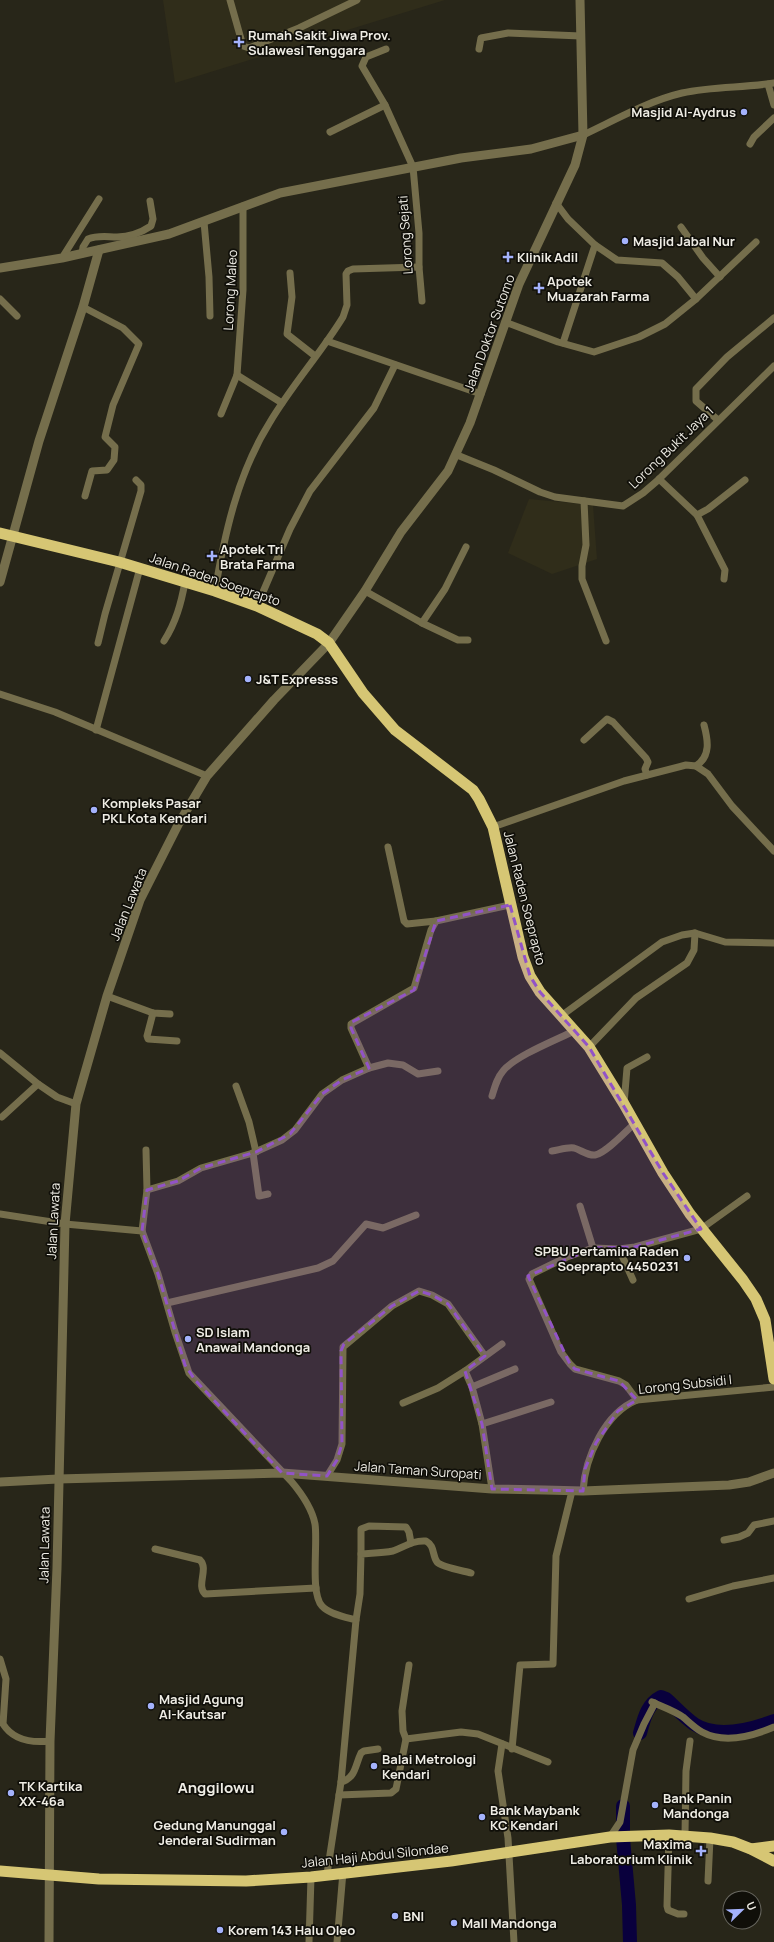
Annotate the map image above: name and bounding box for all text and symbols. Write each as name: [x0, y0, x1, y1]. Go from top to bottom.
place label: Rumah Sakit Jiwa Prov. Sulawesi Tenggara: [248, 26, 391, 59]
marker: Rumah Sakit Jiwa Prov. Sulawesi Tenggara: [233, 36, 245, 48]
place label: Masjid Al-Aydrus: [631, 103, 736, 121]
marker: Masjid Al-Aydrus: [739, 107, 749, 117]
street label: Lorong Sejati: [393, 195, 417, 275]
place label: Masjid Jabal Nur: [633, 232, 735, 250]
marker: Masjid Jabal Nur: [620, 236, 630, 246]
place label: Klinik Adil: [517, 248, 578, 266]
street label: Lorong Maleo: [219, 249, 241, 331]
marker: Klinik Adil: [502, 251, 514, 263]
street label: Jalan Doktor Sutomo: [459, 272, 519, 394]
place label: Apotek Muazarah Farma: [547, 272, 649, 305]
marker: Apotek Muazarah Farma: [534, 283, 544, 293]
street label: Lorong Bukit Jaya 1: [624, 402, 718, 492]
place label: Apotek Tri Brata Farma: [220, 540, 295, 573]
street label: Jalan Raden Soeprapto: [147, 548, 283, 610]
marker: Apotek Tri Brata Farma: [207, 551, 217, 561]
place label: J&T Expresss: [256, 670, 338, 688]
marker: J&T Expresss: [243, 674, 253, 684]
place label: Kompleks Pasar PKL Kota Kendari: [102, 794, 207, 827]
marker: Kompleks Pasar PKL Kota Kendari: [89, 805, 99, 815]
street label: Jalan Raden Soeprapto: [500, 829, 550, 967]
street label: Jalan Lawata: [105, 865, 151, 943]
street label: Jalan Lawata: [42, 1182, 64, 1260]
place label: SPBU Pertamina Raden Soeprapto 4450231: [534, 1242, 679, 1275]
marker: SPBU Pertamina Raden Soeprapto 4450231: [682, 1253, 692, 1263]
place label: SD Islam Anawai Mandonga: [196, 1323, 310, 1356]
marker: SD Islam Anawai Mandonga: [183, 1334, 193, 1344]
street label: Lorong Subsidi I: [637, 1370, 733, 1398]
street label: Jalan Taman Suropati: [354, 1457, 482, 1483]
street label: Jalan Lawata: [34, 1507, 54, 1583]
place label: Masjid Agung Al-Kautsar: [159, 1690, 244, 1723]
marker: Masjid Agung Al-Kautsar: [146, 1701, 156, 1711]
place label: Balai Metrologi Kendari: [382, 1750, 476, 1783]
marker: Balai Metrologi Kendari: [369, 1761, 379, 1771]
place label: TK Kartika XX-46a: [19, 1777, 82, 1810]
district label: Anggilowu: [178, 1777, 254, 1798]
marker: TK Kartika XX-46a: [6, 1788, 16, 1798]
place label: Bank Panin Mandonga: [663, 1789, 732, 1822]
marker: Bank Panin Mandonga: [650, 1800, 660, 1810]
place label: Bank Maybank KC Kendari: [490, 1801, 581, 1834]
marker: Bank Maybank KC Kendari: [477, 1812, 487, 1822]
place label: Gedung Manunggal Jenderal Sudirman: [154, 1816, 276, 1849]
marker: Gedung Manunggal Jenderal Sudirman: [279, 1827, 289, 1837]
place label: Maxima Laboratorium Klinik: [570, 1835, 693, 1868]
street label: Jalan Haji Abdul Silondae: [301, 1838, 450, 1872]
marker: Maxima Laboratorium Klinik: [695, 1845, 707, 1857]
north arrow: [722, 1890, 762, 1930]
text: U: [743, 1899, 760, 1913]
place label: BNI: [403, 1907, 424, 1925]
marker: BNI: [390, 1911, 400, 1921]
place label: Mall Mandonga: [462, 1914, 557, 1932]
marker: Mall Mandonga: [449, 1918, 459, 1928]
place label: Korem 143 Halu Oleo: [228, 1921, 355, 1939]
marker: Korem 143 Halu Oleo: [215, 1925, 225, 1935]

